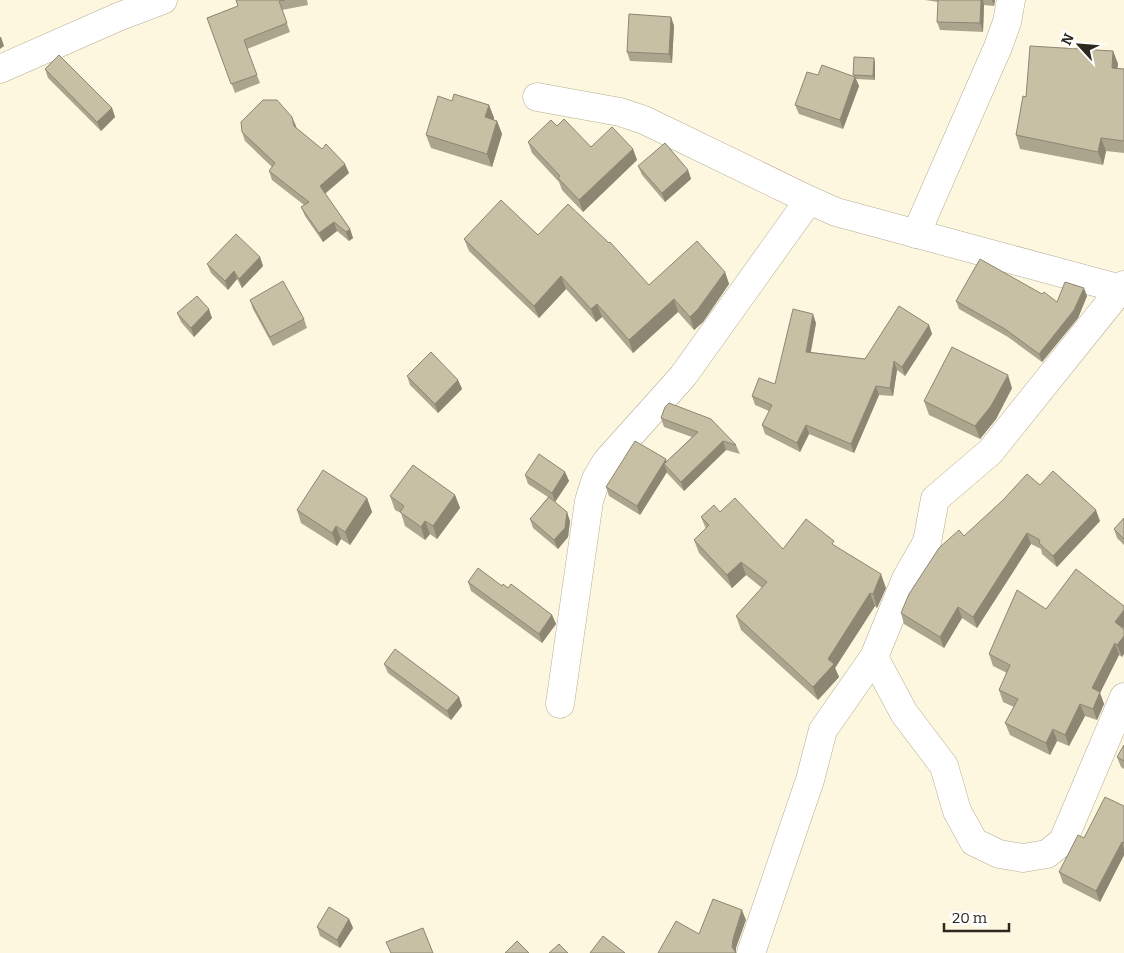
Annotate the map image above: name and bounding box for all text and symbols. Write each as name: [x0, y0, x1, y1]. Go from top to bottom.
north arrow: [1054, 20, 1104, 70]
text: N: [1058, 31, 1078, 48]
scale bar: [944, 900, 1009, 932]
text: 20 m: [952, 909, 988, 927]

